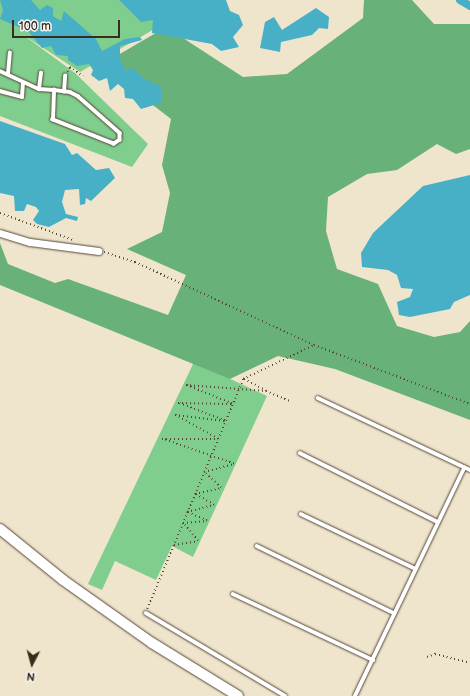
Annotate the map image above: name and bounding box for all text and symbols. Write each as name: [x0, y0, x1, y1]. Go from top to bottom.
scale bar: [14, 12, 122, 38]
text: 100 m: [19, 19, 51, 34]
north arrow: [12, 644, 52, 684]
text: N: [26, 670, 35, 683]

